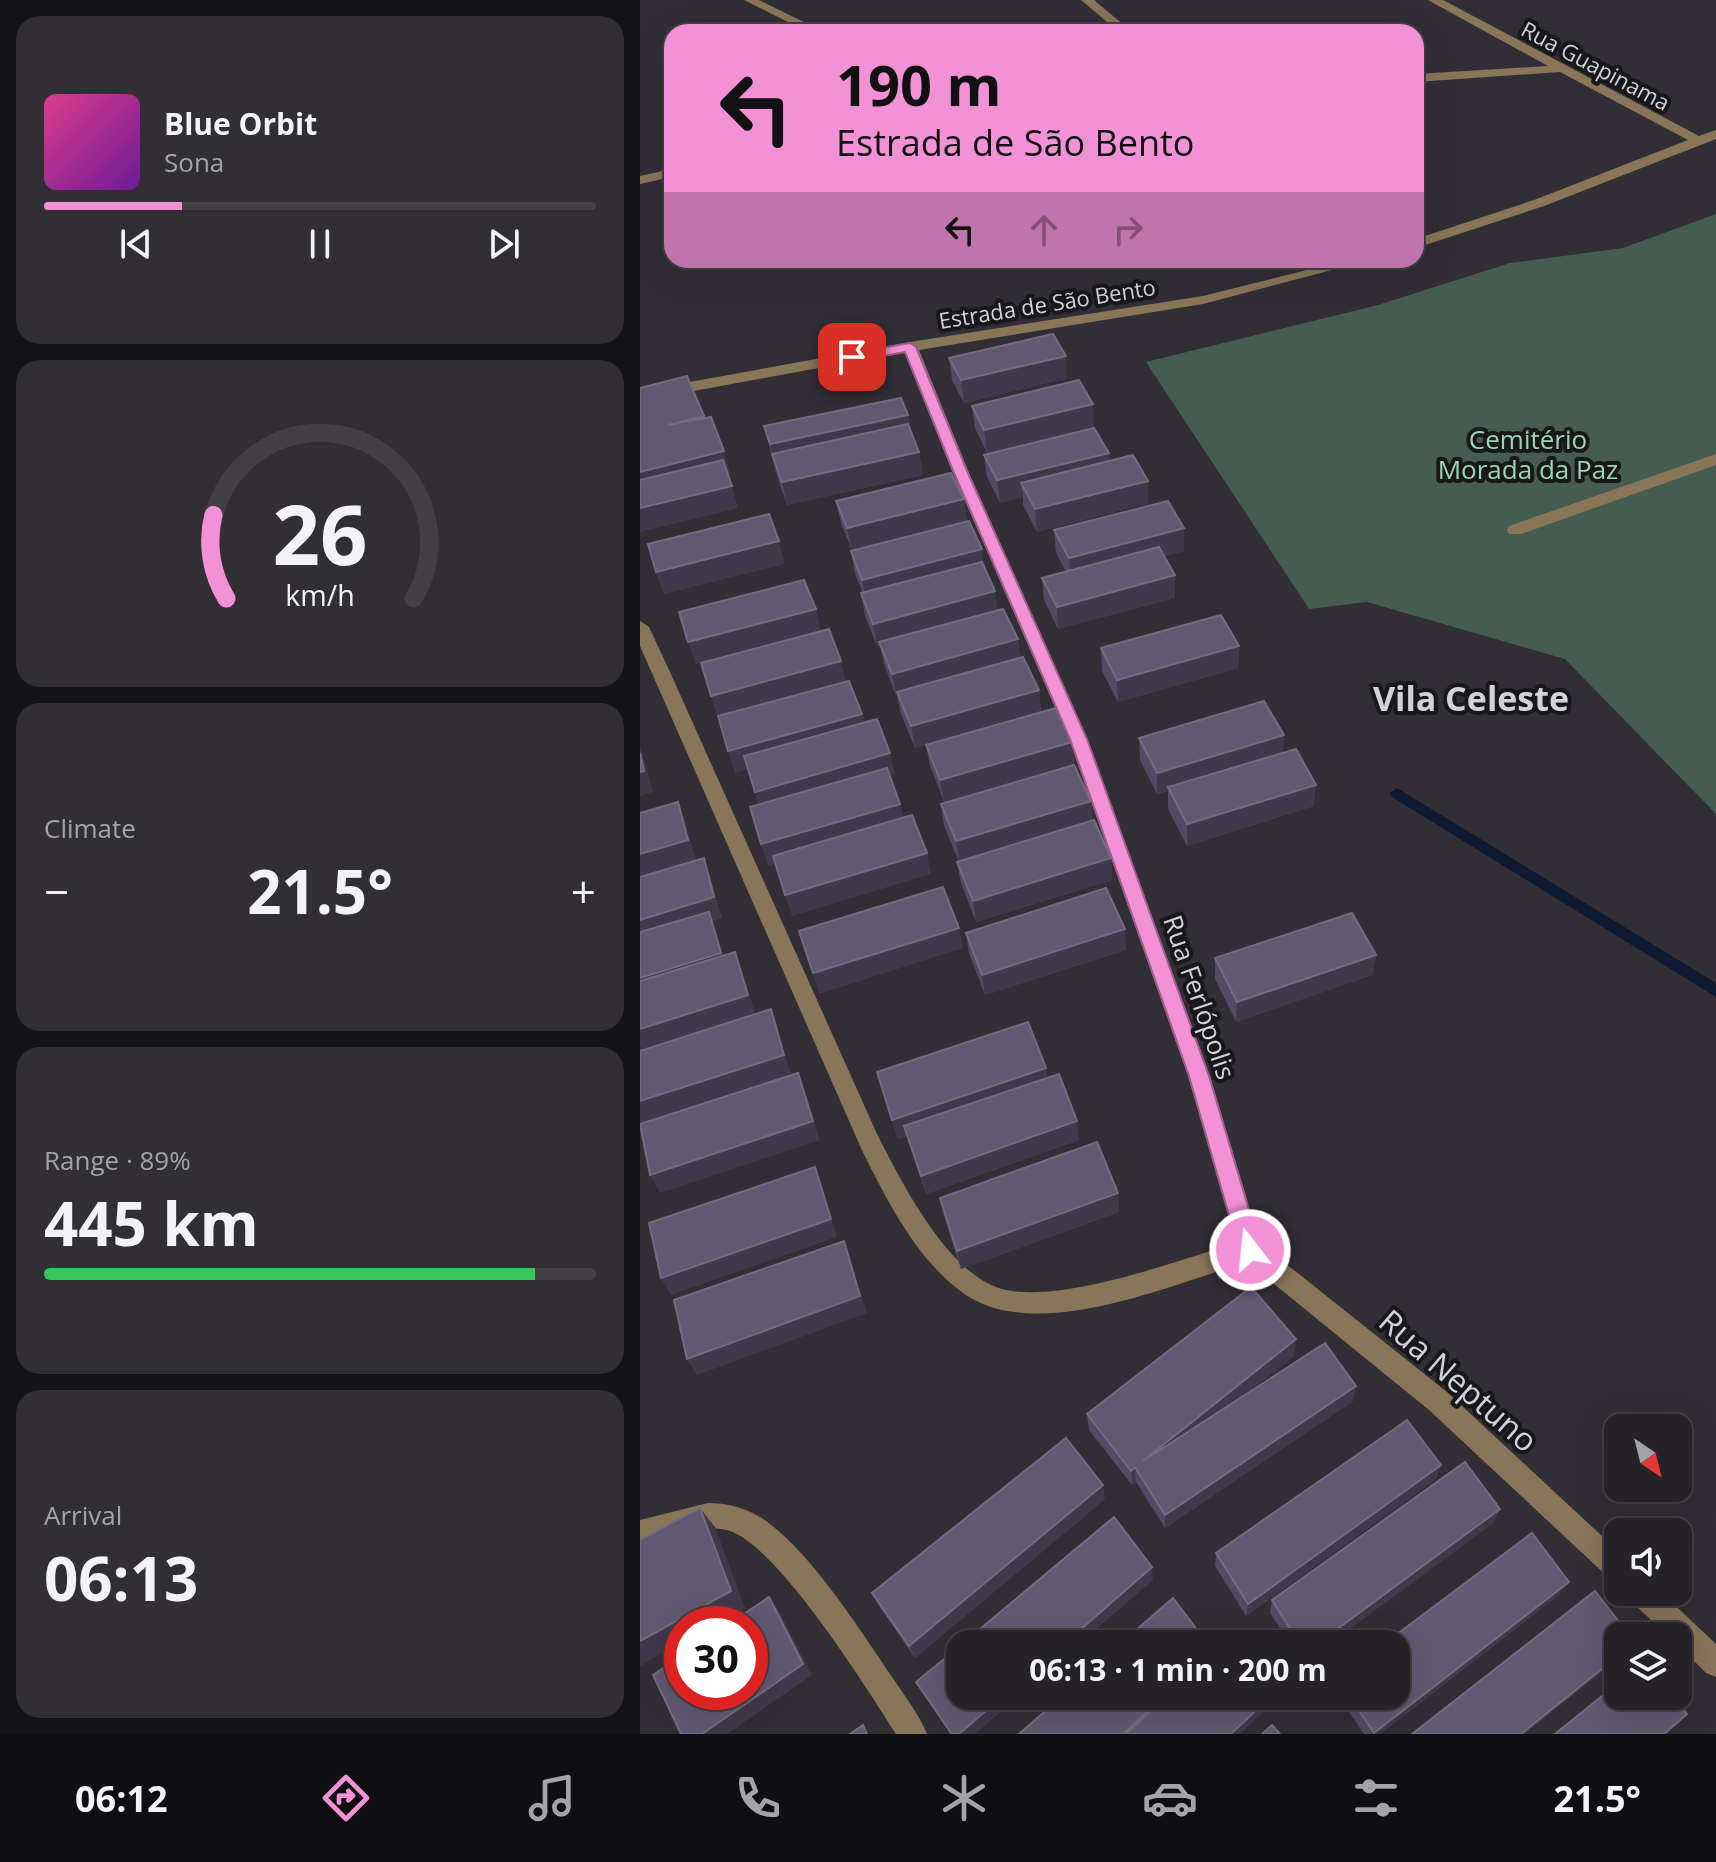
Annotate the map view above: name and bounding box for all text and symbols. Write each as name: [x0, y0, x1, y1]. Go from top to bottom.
street label: Rua Guapinama: [1517, 13, 1675, 117]
text: 190 m: [836, 46, 1002, 122]
icon: left: [704, 56, 808, 160]
text: Blue Orbit: [164, 103, 317, 144]
text: Estrada de São Bento: [836, 118, 1194, 167]
text: Sona: [164, 144, 224, 180]
icon: left: [938, 208, 982, 252]
icon: ahead: [1022, 208, 1066, 252]
icon: right: [1106, 208, 1150, 252]
icon: previous: [114, 222, 158, 266]
icon: pause: [298, 222, 342, 266]
icon: next: [482, 222, 526, 266]
street label: Estrada de São Bento: [936, 271, 1158, 335]
pin: [818, 323, 886, 391]
icon: arrive: [830, 335, 874, 379]
park label: Cemitério Morada da Paz: [1438, 421, 1618, 487]
text: 26: [272, 476, 368, 589]
text: km/h: [285, 576, 355, 615]
district label: Vila Celeste: [1373, 675, 1569, 721]
text: Climate: [44, 810, 136, 846]
text: 21.5°: [247, 850, 393, 932]
text: −: [44, 861, 69, 921]
text: +: [571, 861, 596, 921]
street label: Rua Ferlópolis: [1155, 910, 1245, 1084]
text: Range · 89%: [44, 1142, 191, 1178]
text: 445 km: [44, 1182, 259, 1264]
position arrow: [1208, 1208, 1292, 1292]
street label: Rua Neptuno: [1371, 1299, 1547, 1461]
north arrow: [1604, 1414, 1692, 1502]
map controls: [1604, 1414, 1692, 1710]
text: Arrival: [44, 1497, 122, 1533]
button: sound: [1604, 1518, 1692, 1606]
text: 06:13: [44, 1537, 198, 1619]
speed limit sign: 30: [664, 1606, 768, 1710]
button: layers: [1604, 1622, 1692, 1710]
text: 06:13 · 1 min · 200 m: [1029, 1649, 1327, 1690]
icon: directions: [318, 1770, 374, 1826]
icon: music: [524, 1770, 580, 1826]
icon: phone: [730, 1770, 786, 1826]
icon: climate: [936, 1770, 992, 1826]
icon: car: [1142, 1770, 1198, 1826]
icon: filters: [1348, 1770, 1404, 1826]
text: 06:12: [75, 1774, 168, 1823]
text: 21.5°: [1553, 1774, 1641, 1823]

